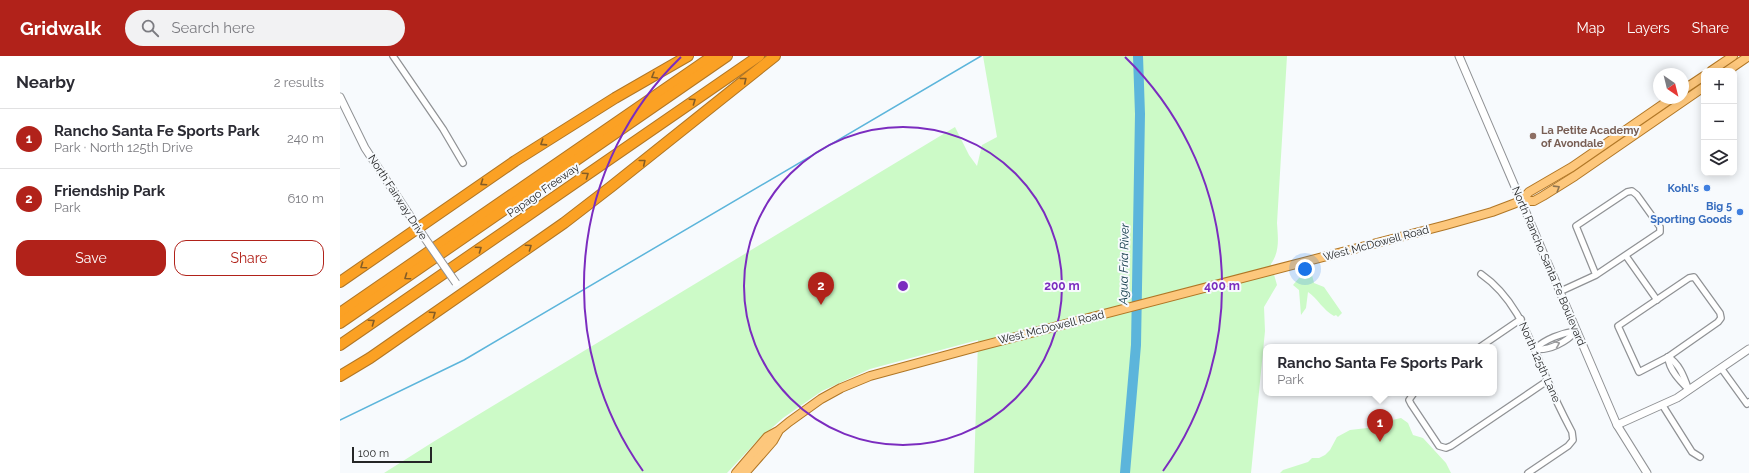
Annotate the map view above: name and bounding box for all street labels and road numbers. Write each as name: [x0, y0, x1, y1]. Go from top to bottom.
street label: North Fairway Drive: [365, 152, 430, 243]
street label: Papago Freeway: [505, 161, 582, 220]
street label: North Rancho Santa Fe Boulevard: [1509, 185, 1588, 348]
street label: West McDowell Road: [1322, 223, 1431, 264]
street label: West McDowell Road: [997, 308, 1106, 347]
street label: North 125th Lane: [1516, 320, 1563, 405]

